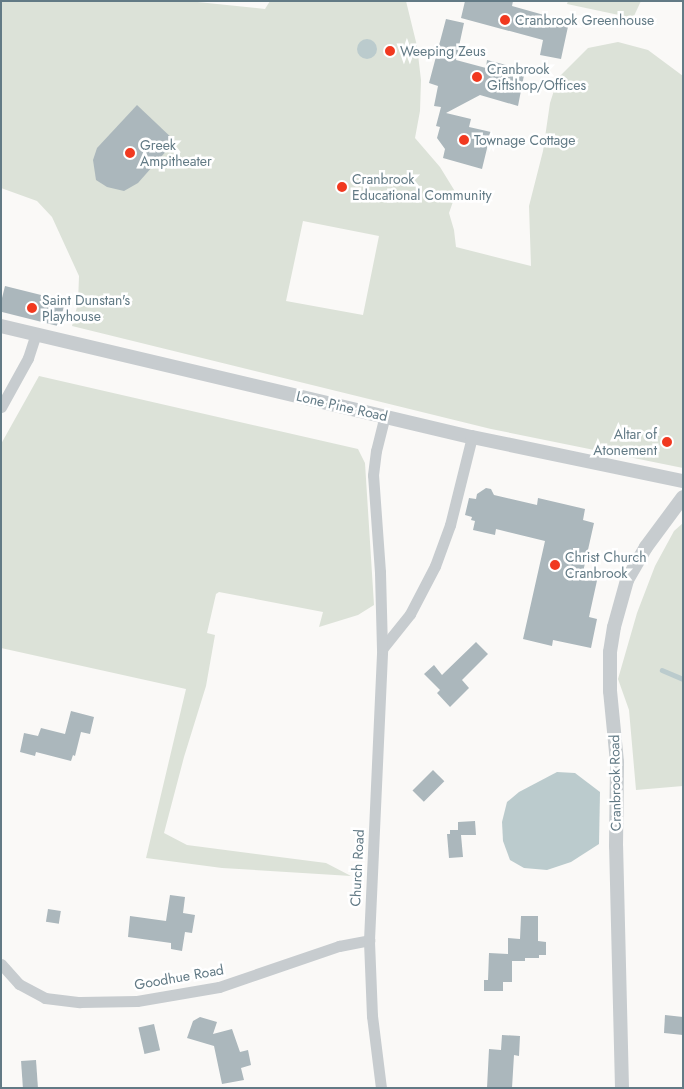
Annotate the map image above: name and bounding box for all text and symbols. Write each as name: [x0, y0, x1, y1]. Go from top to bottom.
place label: Cranbrook Greenhouse: [515, 12, 654, 28]
marker: Cranbrook Greenhouse: [499, 14, 511, 26]
place label: Weeping Zeus: [400, 43, 486, 59]
marker: Weeping Zeus: [384, 45, 396, 57]
place label: Cranbrook Giftshop/Offices: [487, 61, 586, 94]
marker: Cranbrook Giftshop/Offices: [471, 71, 483, 83]
place label: Townage Cottage: [474, 132, 575, 148]
marker: Townage Cottage: [458, 134, 470, 146]
place label: Greek Ampitheater: [140, 137, 212, 170]
marker: Greek Ampitheater: [124, 147, 136, 159]
place label: Cranbrook Educational Community: [352, 171, 492, 203]
marker: Cranbrook Educational Community: [336, 181, 348, 193]
place label: Saint Dunstan's Playhouse: [42, 292, 130, 324]
marker: Saint Dunstan's Playhouse: [26, 302, 38, 314]
street label: Lone Pine Road: [295, 387, 389, 425]
place label: Altar of Atonement: [593, 426, 657, 458]
marker: Altar of Atonement: [661, 436, 673, 448]
place label: Christ Church Cranbrook: [565, 549, 647, 582]
marker: Christ Church Cranbrook: [549, 559, 561, 571]
street label: Cranbrook Road: [606, 734, 624, 832]
street label: Church Road: [347, 829, 367, 907]
street label: Goodhue Road: [133, 961, 225, 993]

